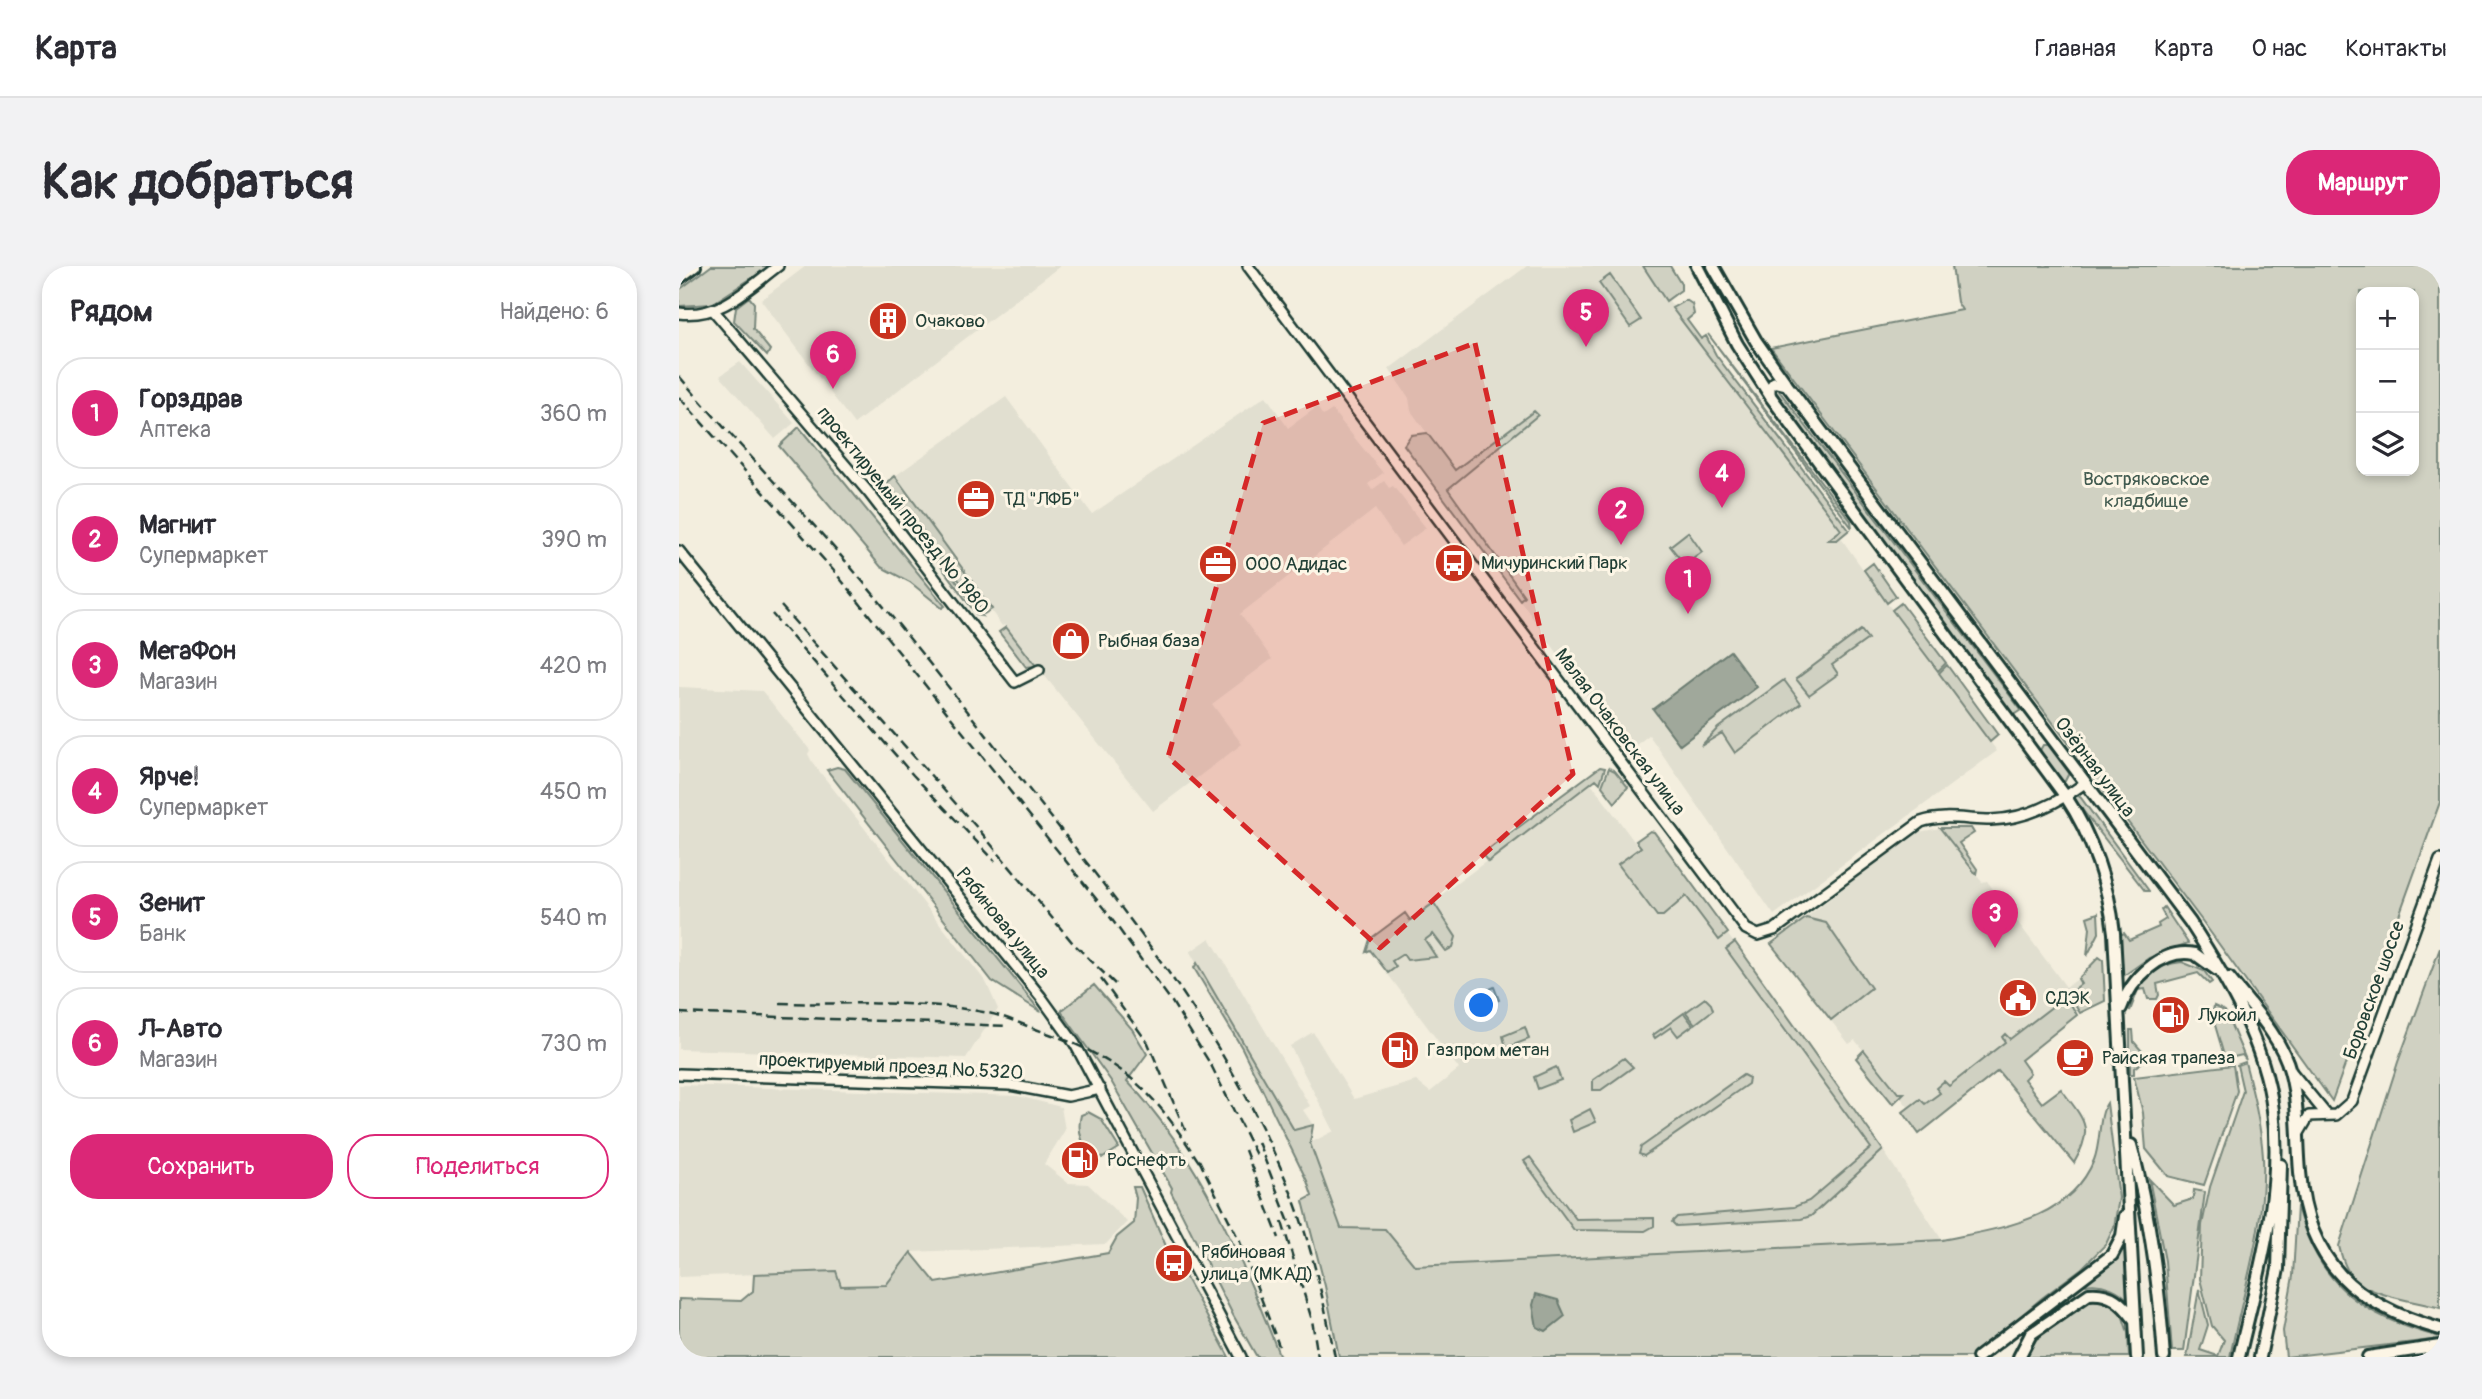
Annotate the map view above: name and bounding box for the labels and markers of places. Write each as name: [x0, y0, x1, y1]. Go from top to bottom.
pin: 5: [1563, 289, 1609, 347]
building icon: Очаково: [867, 300, 909, 342]
place label: Очаково: [915, 309, 985, 333]
pin: 6: [810, 331, 856, 389]
pin: 4: [1699, 450, 1745, 508]
office icon: ТД "ЛФБ": [955, 478, 997, 520]
place label: ТД "ЛФБ": [1003, 487, 1080, 511]
pin: 2: [1598, 487, 1644, 545]
bus stop icon: Мичуринский Парк: [1433, 542, 1475, 584]
office icon: ООО Адидас: [1197, 543, 1239, 585]
place label: Мичуринский Парк: [1481, 551, 1628, 575]
place label: ООО Адидас: [1245, 552, 1348, 576]
pin: 1: [1665, 556, 1711, 614]
shop icon: Рыбная база: [1050, 620, 1092, 662]
place label: Рыбная база: [1098, 629, 1200, 653]
pin: 3: [1972, 890, 2018, 948]
public building icon: СДЭК: [1997, 977, 2039, 1019]
place label: СДЭК: [2045, 986, 2090, 1010]
fuel station icon: Лукойл: [2150, 994, 2192, 1036]
place label: Лукойл: [2197, 1003, 2257, 1027]
fuel station icon: Газпром метан: [1379, 1029, 1421, 1071]
cafe icon: Райская трапеза: [2054, 1037, 2096, 1079]
place label: Газпром метан: [1427, 1038, 1549, 1062]
place label: Райская трапеза: [2102, 1046, 2235, 1070]
fuel station icon: Роснефть: [1059, 1139, 1101, 1181]
place label: Роснефть: [1107, 1148, 1187, 1172]
place label: Рябиновая улица (МКАД): [1200, 1240, 1314, 1286]
bus stop icon: Рябиновая улица (МКАД): [1153, 1242, 1195, 1284]

